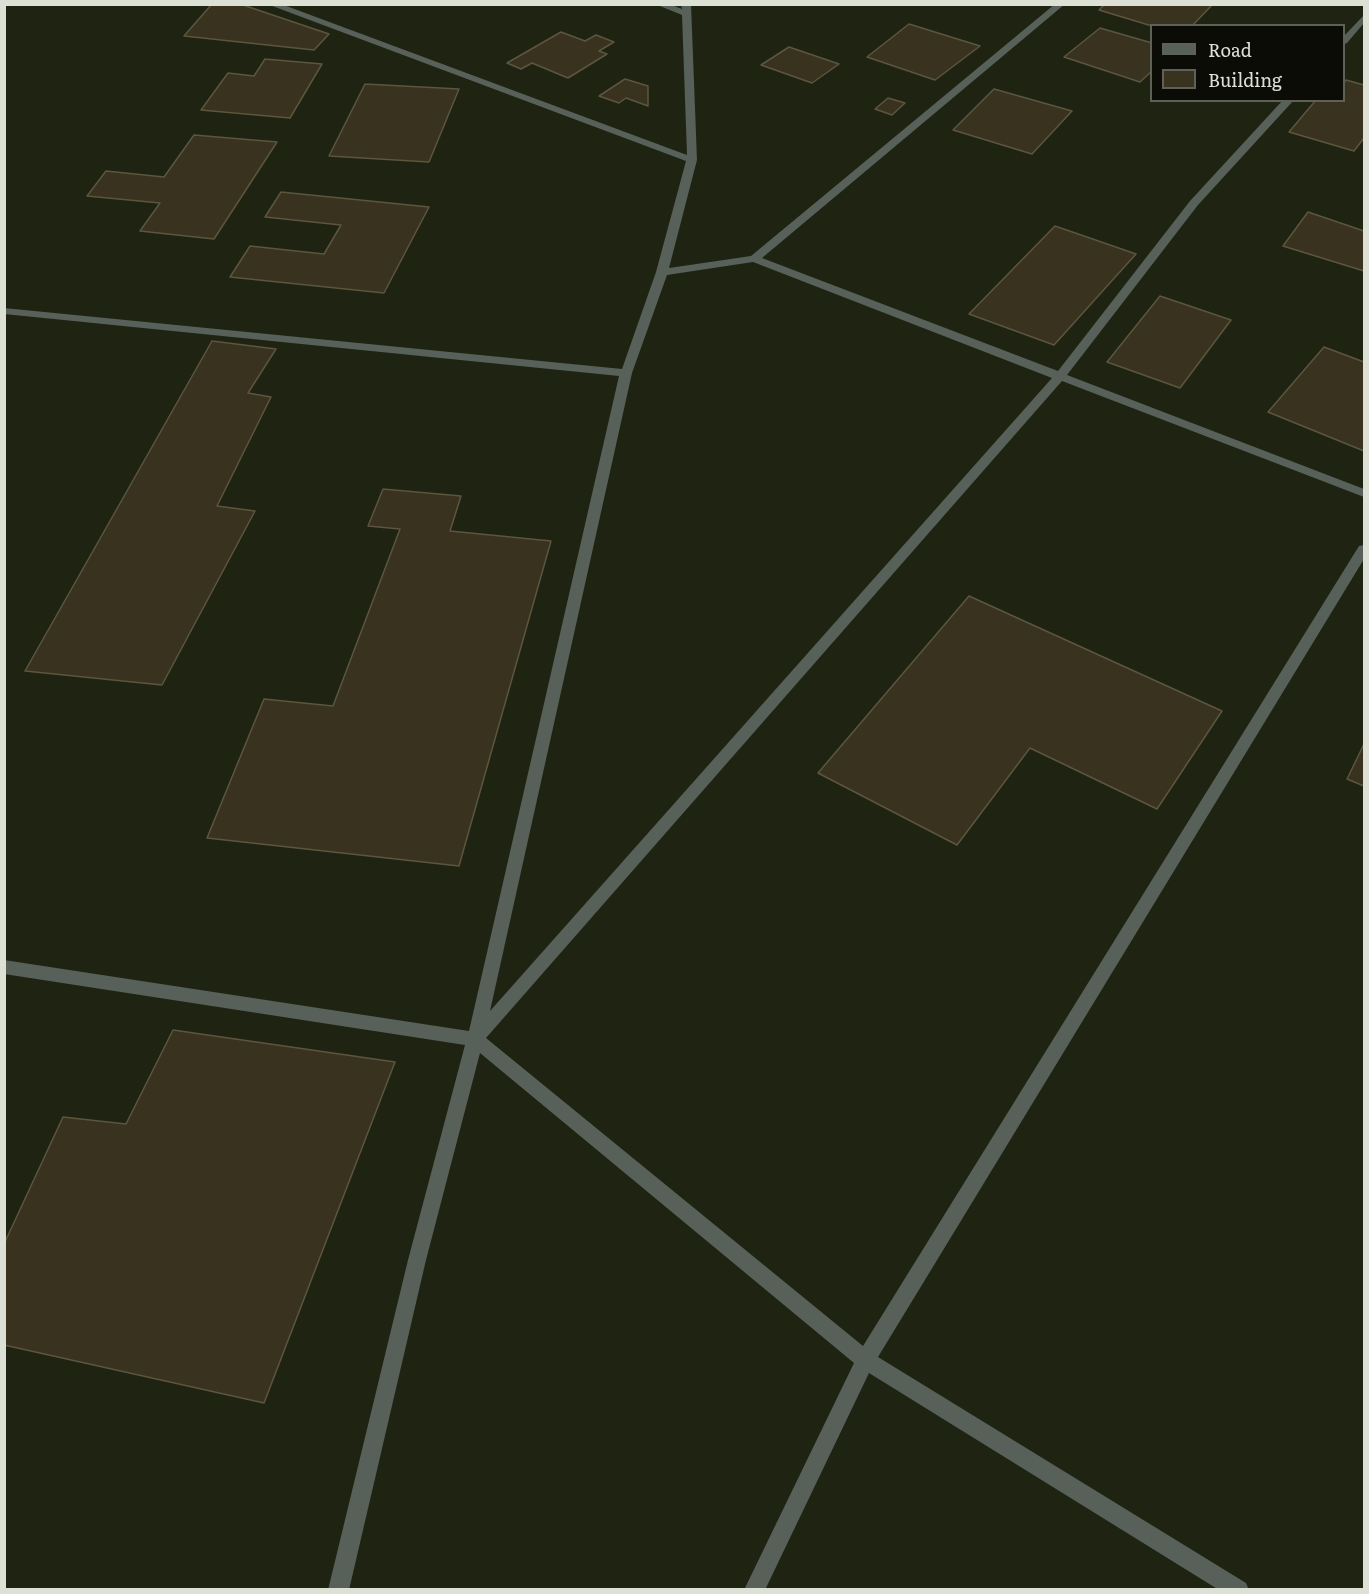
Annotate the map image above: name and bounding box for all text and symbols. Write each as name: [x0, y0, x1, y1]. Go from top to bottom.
legend: [1150, 24, 1345, 102]
text: Road: [1208, 36, 1252, 63]
text: Building: [1208, 66, 1282, 93]

